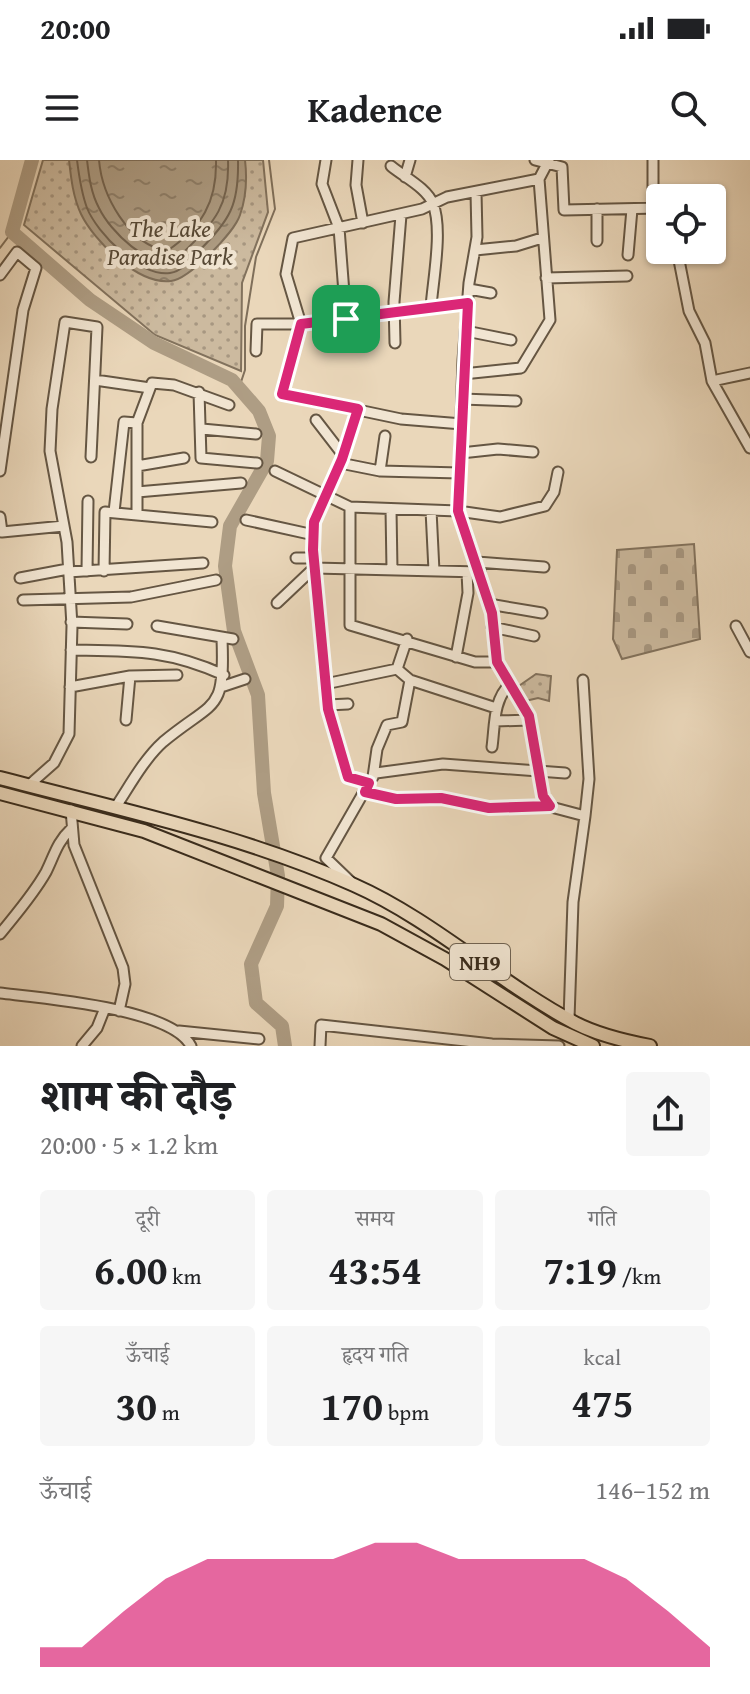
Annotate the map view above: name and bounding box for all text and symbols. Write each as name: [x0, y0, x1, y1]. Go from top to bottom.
text: 20:00: [40, 6, 111, 50]
text: Kadence: [307, 82, 443, 135]
icon: menu: [40, 86, 84, 130]
icon: search: [666, 86, 710, 130]
map controls: [646, 184, 726, 264]
button: locate: [646, 184, 726, 264]
park label: The Lake Paradise Park: [106, 211, 233, 274]
pin: [312, 285, 380, 353]
icon: arrive: [324, 297, 368, 341]
road number: NH9: [450, 944, 510, 980]
text: शाम की दौड़: [40, 1063, 233, 1127]
button: share: [626, 1072, 710, 1156]
text: 20:00 · 5 × 1.2 km: [40, 1125, 218, 1164]
text: दूरी: [136, 1202, 160, 1234]
text: समय: [356, 1202, 394, 1234]
text: गति: [588, 1202, 617, 1234]
text: 6.00: [94, 1240, 167, 1299]
text: 43:54: [328, 1240, 422, 1299]
text: 7:19: [543, 1240, 617, 1299]
text: km: [167, 1260, 201, 1292]
text: /km: [617, 1260, 661, 1292]
text: ऊँचाई: [126, 1338, 169, 1370]
text: हृदय गति: [342, 1338, 408, 1370]
text: kcal: [584, 1341, 621, 1373]
text: 475: [571, 1373, 633, 1432]
text: 30: [116, 1376, 157, 1435]
text: 170: [321, 1376, 383, 1435]
text: m: [157, 1396, 180, 1428]
text: bpm: [383, 1396, 429, 1428]
text: ऊँचाई: [40, 1470, 91, 1509]
text: 146–152 m: [596, 1470, 710, 1509]

